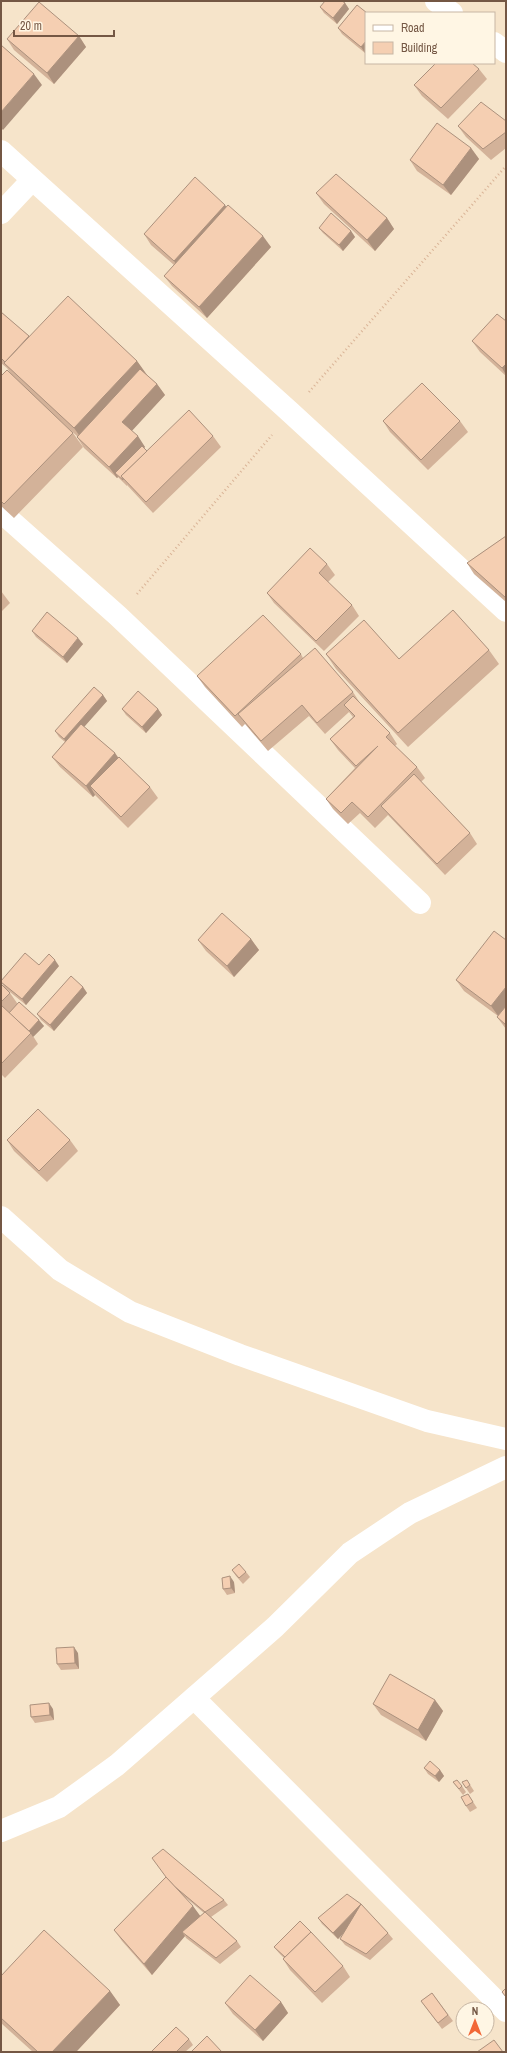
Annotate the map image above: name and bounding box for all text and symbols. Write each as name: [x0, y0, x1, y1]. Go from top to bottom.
scale bar: [14, 12, 114, 38]
legend: [365, 12, 495, 64]
text: 20 m: [20, 18, 42, 34]
text: Road: [401, 20, 425, 36]
text: Building: [401, 40, 438, 56]
north arrow: [455, 2001, 495, 2041]
text: N: [472, 2004, 478, 2018]

